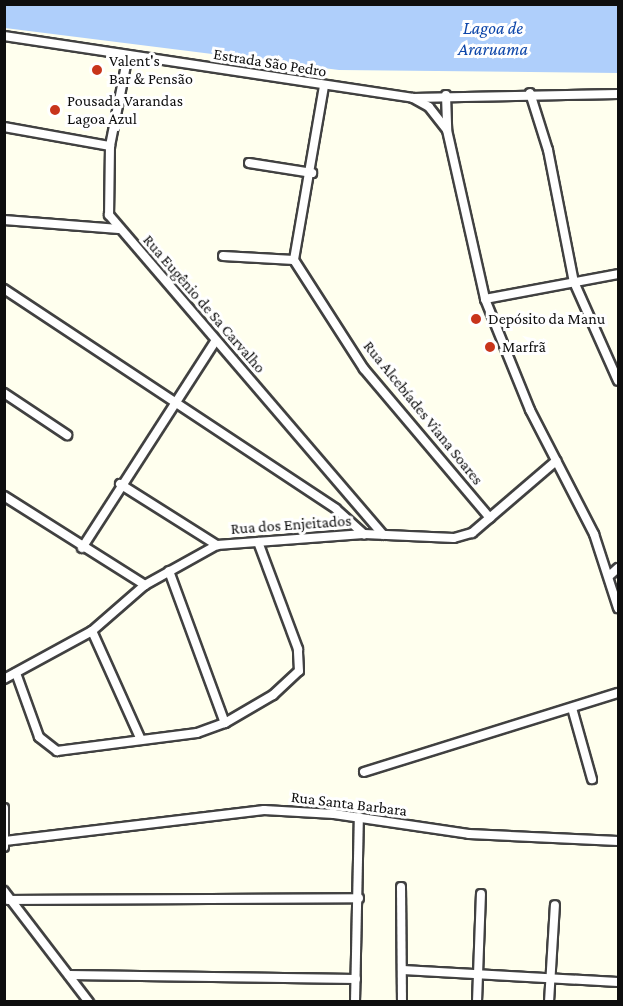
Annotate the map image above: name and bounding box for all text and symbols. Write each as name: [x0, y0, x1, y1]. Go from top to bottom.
water label: Lagoa de Araruama: [458, 18, 528, 60]
street label: Estrada São Pedro: [212, 45, 328, 81]
place label: Valent's Bar & Pensão: [109, 51, 193, 89]
marker: Valent's Bar & Pensão: [90, 63, 104, 77]
place label: Pousada Varandas Lagoa Azul: [67, 91, 183, 129]
marker: Pousada Varandas Lagoa Azul: [48, 103, 62, 117]
street label: Rua Eugênio de Sa Carvalho: [139, 231, 269, 377]
place label: Depósito da Manu: [488, 309, 605, 329]
marker: Depósito da Manu: [469, 312, 483, 326]
street label: Rua Alcebíades Viana Soares: [359, 337, 487, 489]
place label: Marfrã: [502, 337, 546, 357]
marker: Marfrã: [483, 340, 497, 354]
street label: Rua dos Enjeitados: [230, 511, 352, 539]
street label: Rua Santa Barbara: [290, 787, 408, 821]

